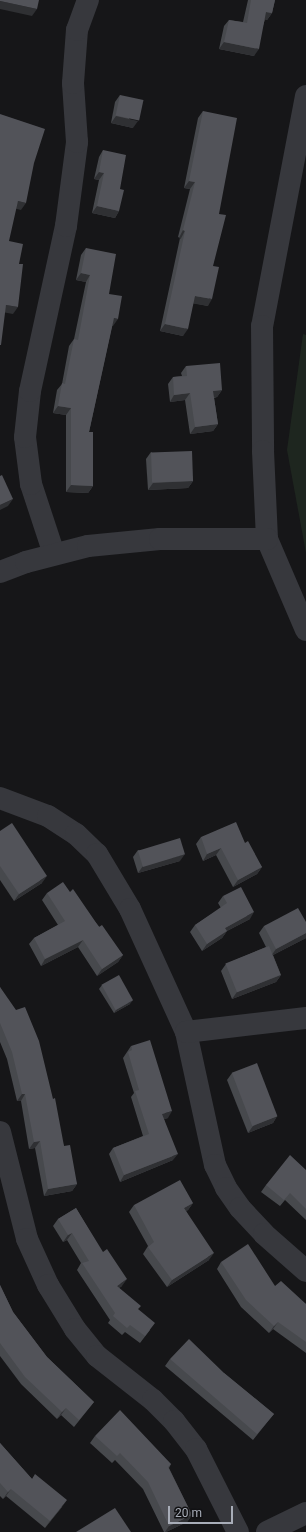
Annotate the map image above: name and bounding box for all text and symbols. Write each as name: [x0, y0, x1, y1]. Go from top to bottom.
scale bar: [170, 1498, 235, 1524]
text: 20 m: [175, 1506, 202, 1520]

